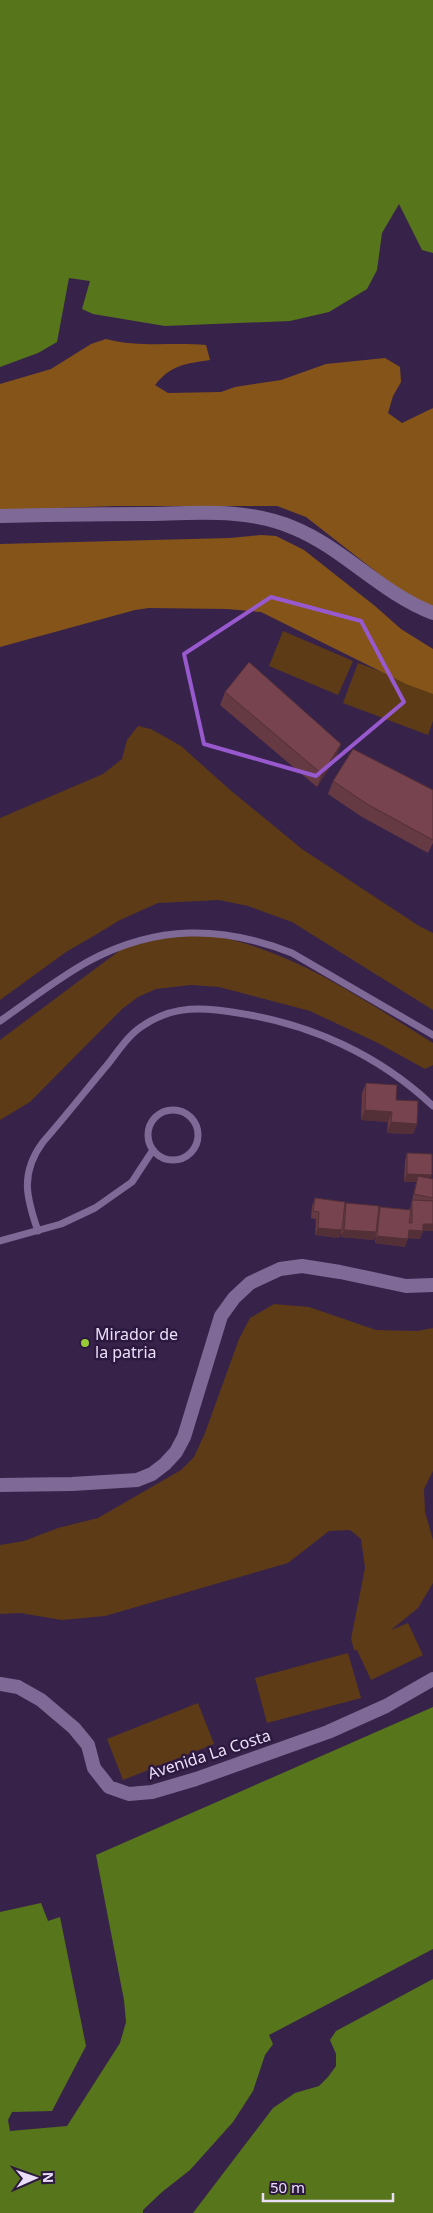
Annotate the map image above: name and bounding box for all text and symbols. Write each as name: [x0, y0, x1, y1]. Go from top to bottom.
place label: Mirador de la patria: [95, 1323, 178, 1363]
marker: Mirador de la patria: [79, 1337, 91, 1349]
street label: Avenida La Costa: [145, 1724, 273, 1784]
north arrow: [10, 2153, 60, 2203]
scale bar: [263, 2170, 393, 2202]
text: N: [39, 2172, 58, 2184]
text: 50 m: [270, 2177, 305, 2197]

